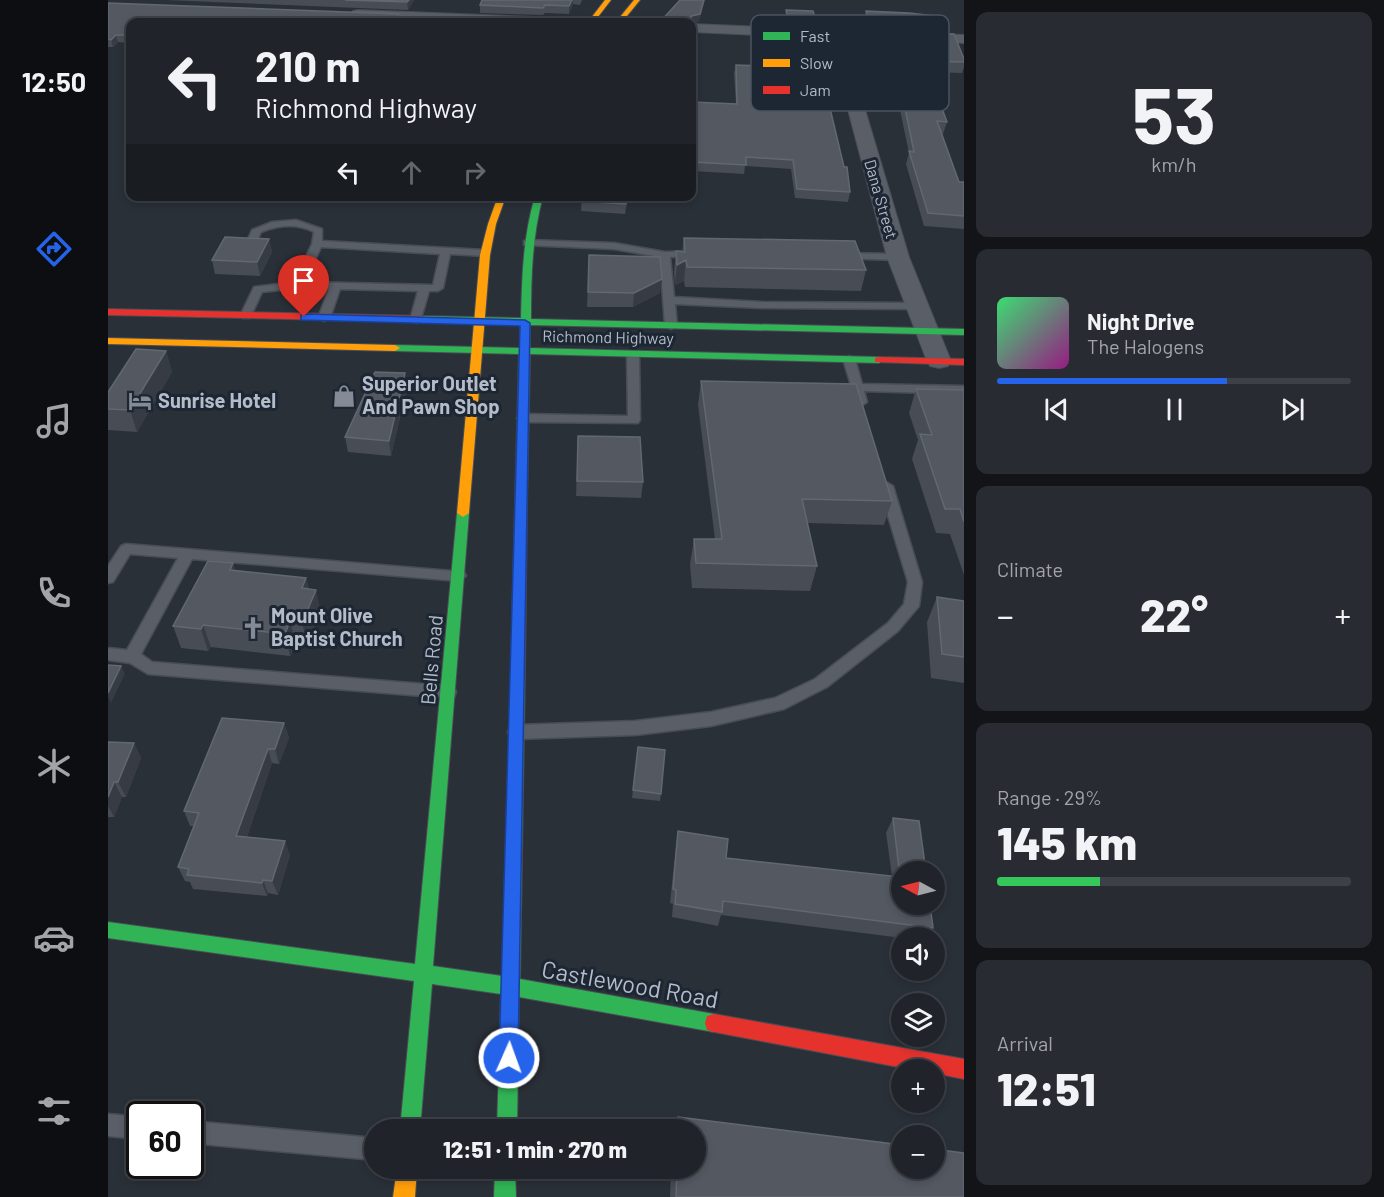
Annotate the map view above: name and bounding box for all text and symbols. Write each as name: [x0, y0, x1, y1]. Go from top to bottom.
legend: [751, 15, 949, 111]
text: Fast: [800, 26, 830, 45]
text: 210 m: [255, 40, 361, 90]
icon: left: [156, 42, 234, 120]
text: Slow: [800, 53, 833, 72]
text: 12:50: [22, 65, 86, 97]
text: 53: [1132, 66, 1216, 160]
text: Jam: [800, 80, 831, 99]
text: Richmond Highway: [255, 91, 477, 123]
text: km/h: [1151, 152, 1197, 176]
icon: left: [332, 156, 365, 189]
icon: ahead: [395, 156, 428, 189]
icon: right: [458, 156, 491, 189]
street label: Dana Street: [861, 157, 902, 241]
icon: directions: [33, 228, 75, 270]
pin: [278, 255, 329, 317]
icon: arrive: [287, 264, 320, 297]
text: Night Drive: [1087, 308, 1195, 334]
street label: Richmond Highway: [542, 326, 675, 347]
text: The Halogens: [1087, 334, 1204, 358]
place label: Superior Outlet And Pawn Shop: [362, 371, 500, 418]
shop icon: Superior Outlet And Pawn Shop: [331, 383, 357, 409]
hotel icon: Sunrise Hotel: [127, 388, 153, 414]
place label: Sunrise Hotel: [158, 388, 276, 412]
icon: previous: [1040, 393, 1073, 426]
icon: pause: [1158, 393, 1191, 426]
icon: next: [1276, 393, 1309, 426]
icon: music: [33, 400, 75, 442]
text: Climate: [997, 557, 1063, 581]
icon: phone: [33, 572, 75, 614]
text: 22°: [1140, 587, 1208, 641]
text: −: [997, 595, 1014, 635]
text: +: [1334, 595, 1351, 635]
place label: Mount Olive Baptist Church: [271, 603, 403, 650]
street label: Bells Road: [415, 614, 447, 706]
church icon: Mount Olive Baptist Church: [240, 615, 266, 641]
icon: climate: [33, 745, 75, 787]
text: Range · 29%: [997, 785, 1102, 809]
text: 145 km: [997, 815, 1137, 869]
north arrow: [891, 861, 945, 915]
map controls: [891, 861, 945, 1179]
icon: car: [33, 917, 75, 959]
button: sound: [891, 927, 945, 981]
street label: Castlewood Road: [540, 954, 721, 1013]
button: layers: [891, 993, 945, 1047]
position arrow: [477, 1026, 541, 1090]
text: Arrival: [997, 1031, 1053, 1055]
button: +: [891, 1059, 945, 1113]
text: 12:51: [997, 1061, 1096, 1115]
icon: filters: [33, 1090, 75, 1132]
speed limit sign: 60: [126, 1101, 204, 1179]
button: −: [891, 1125, 945, 1179]
text: 12:51 · 1 min · 270 m: [443, 1136, 627, 1162]

